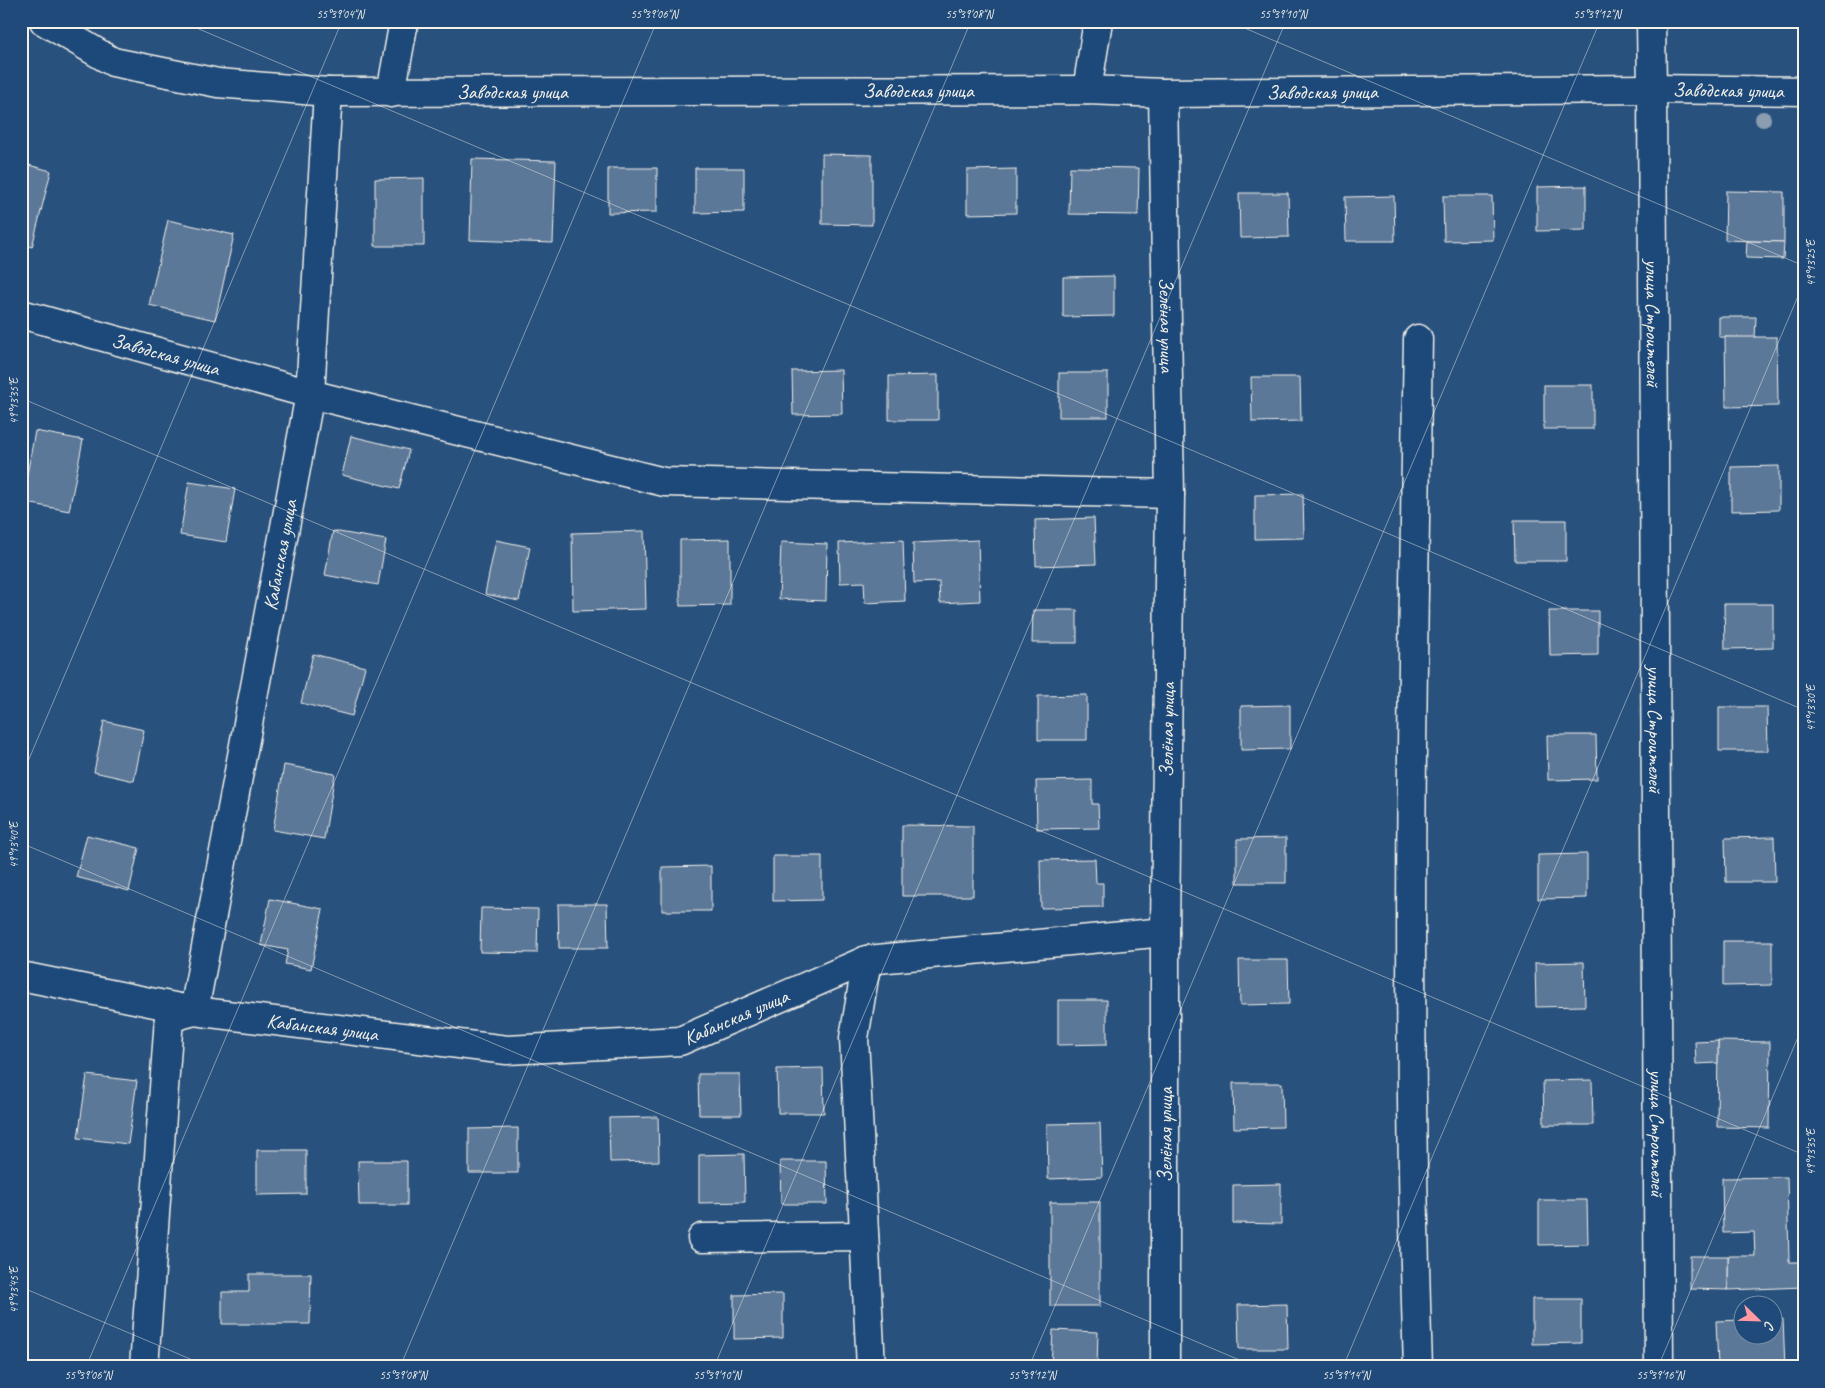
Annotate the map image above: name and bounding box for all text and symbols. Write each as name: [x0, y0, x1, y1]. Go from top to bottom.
text: 55°39'04"N: [316, 6, 365, 22]
text: 55°39'06"N: [630, 6, 679, 22]
text: 55°39'08"N: [945, 6, 994, 22]
text: 55°39'10"N: [1259, 6, 1308, 22]
text: 55°39'12"N: [1573, 6, 1622, 22]
street label: Заводская улица: [1673, 77, 1785, 103]
street label: Заводская улица: [863, 78, 975, 103]
street label: Заводская улица: [457, 79, 569, 104]
street label: Заводская улица: [1267, 79, 1379, 105]
text: 49°13'25"E: [1803, 238, 1819, 286]
street label: улица Строителей: [1640, 258, 1666, 388]
street label: Зелёная улица: [1154, 277, 1180, 375]
street label: Заводская улица: [109, 327, 224, 381]
text: 49°13'35"E: [6, 376, 22, 424]
street label: Кабанская улица: [257, 496, 303, 612]
street label: улица Строителей: [1643, 664, 1668, 794]
street label: Зелёная улица: [1154, 680, 1180, 778]
text: 49°13'30"E: [1803, 683, 1819, 731]
text: 49°13'40"E: [6, 820, 22, 868]
street label: Кабанская улица: [679, 983, 793, 1051]
street label: Кабанская улица: [265, 1008, 381, 1046]
street label: улица Строителей: [1645, 1068, 1671, 1198]
street label: Зелёная улица: [1153, 1086, 1178, 1183]
text: 49°13'35"E: [1803, 1127, 1819, 1175]
text: 49°13'45"E: [6, 1265, 22, 1313]
north arrow: [1732, 1296, 1782, 1346]
text: С: [1760, 1318, 1779, 1333]
text: 55°39'06"N: [64, 1367, 113, 1383]
text: 55°39'08"N: [379, 1367, 428, 1383]
text: 55°39'10"N: [693, 1367, 742, 1383]
text: 55°39'12"N: [1008, 1367, 1057, 1383]
text: 55°39'14"N: [1322, 1367, 1371, 1383]
text: 55°39'16"N: [1636, 1367, 1685, 1383]

